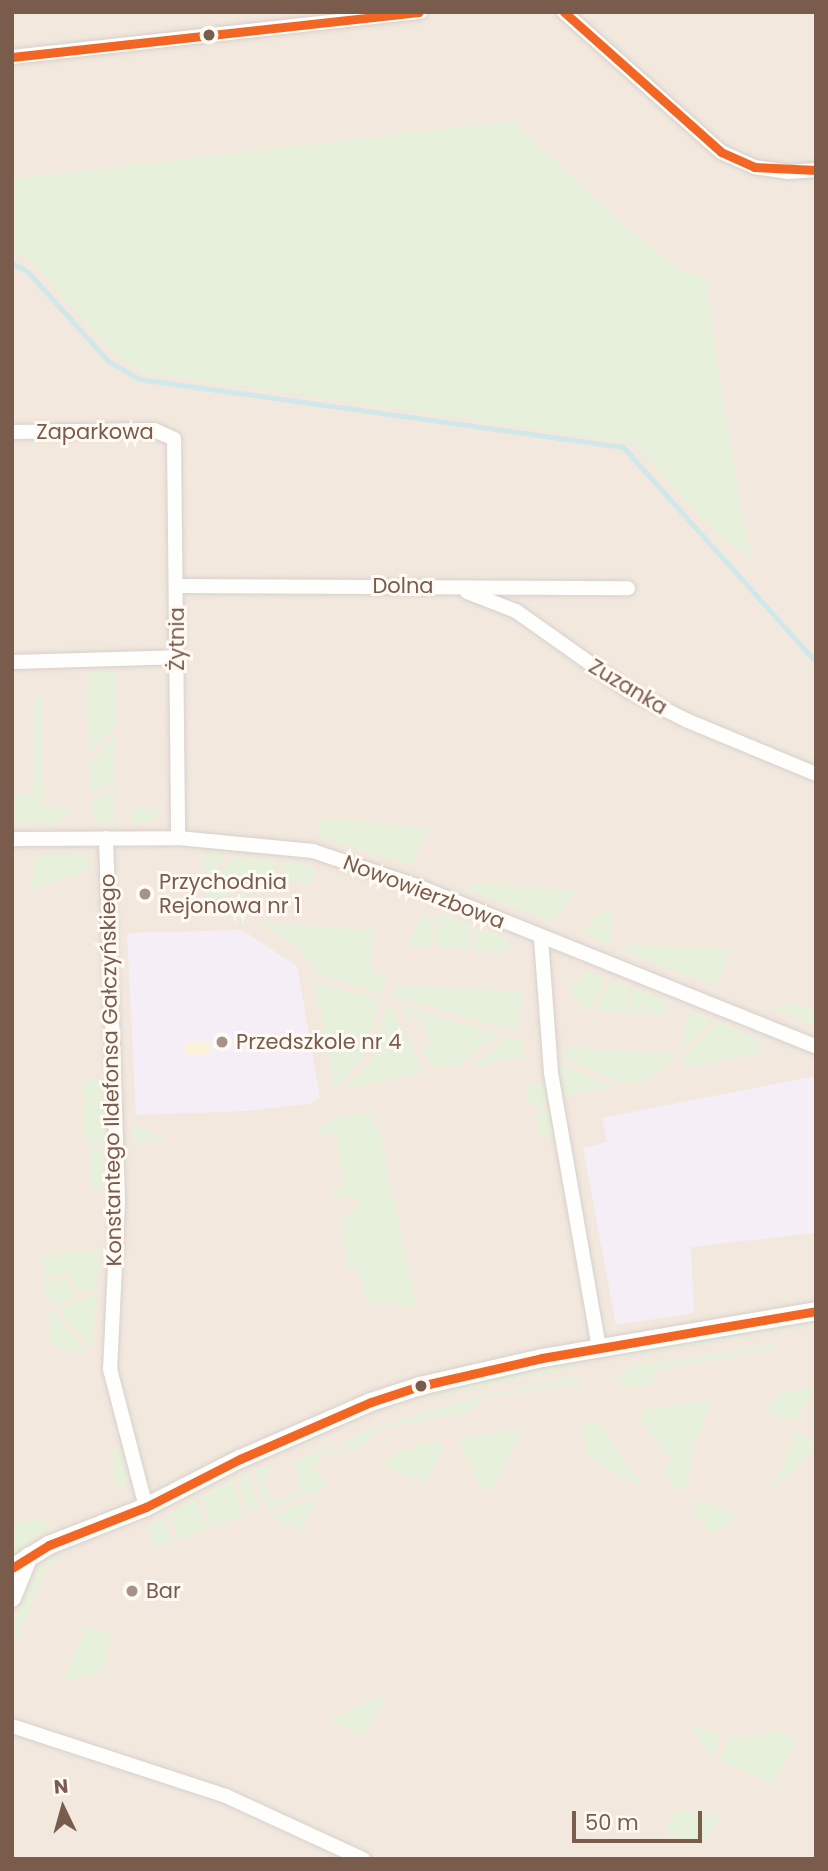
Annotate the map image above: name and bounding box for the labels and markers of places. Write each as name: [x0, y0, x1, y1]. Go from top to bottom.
unlabelled marker: [202, 28, 216, 42]
place label: Przychodnia Rejonowa nr 1: [159, 869, 301, 919]
marker: Przychodnia Rejonowa nr 1: [137, 886, 153, 902]
place label: Przedszkole nr 4: [236, 1029, 401, 1055]
marker: Przedszkole nr 4: [214, 1034, 230, 1050]
unlabelled marker: [414, 1379, 428, 1393]
place label: Bar: [146, 1578, 181, 1604]
marker: Bar: [124, 1583, 140, 1599]

